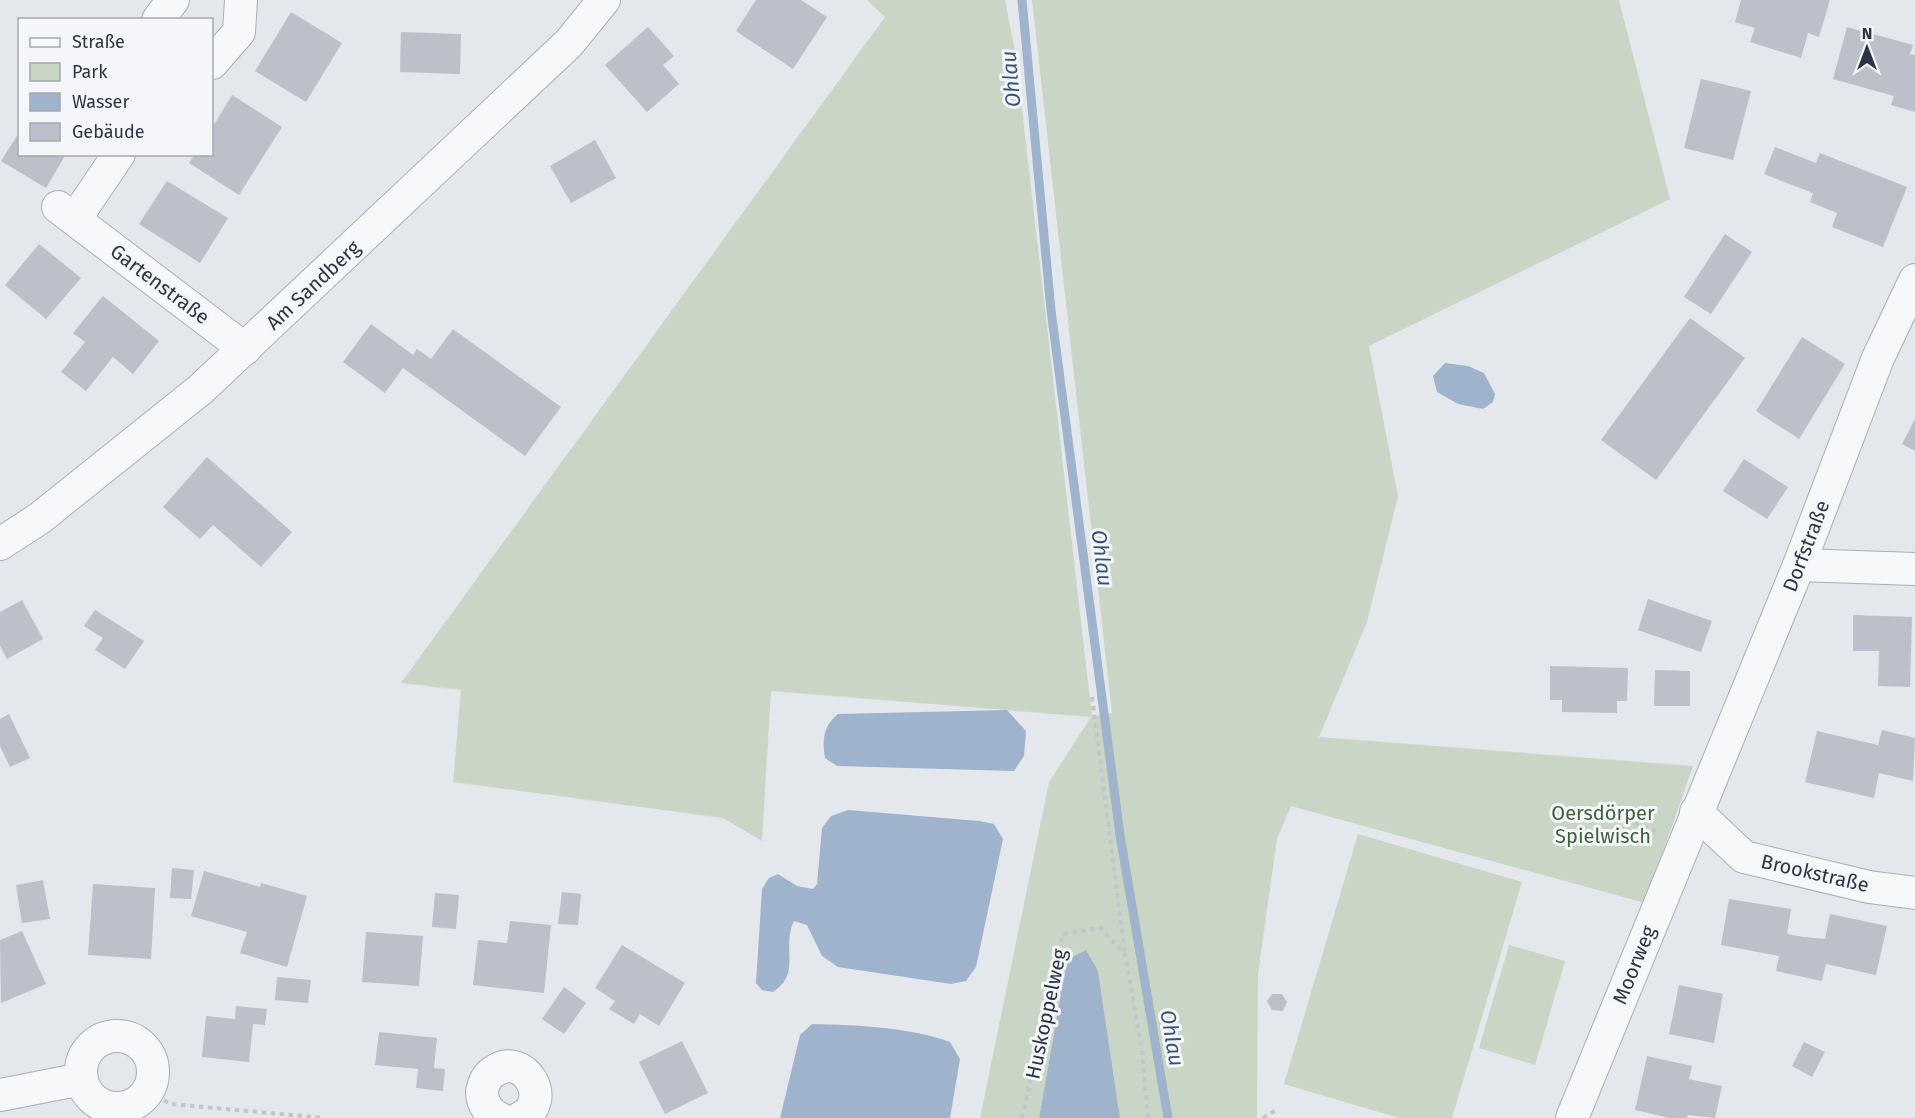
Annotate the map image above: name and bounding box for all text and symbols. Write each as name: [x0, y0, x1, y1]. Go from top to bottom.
legend: [18, 18, 213, 156]
north arrow: [1837, 18, 1897, 78]
text: N: [1862, 24, 1872, 43]
text: Straße: [72, 31, 125, 53]
water label: Ohlau: [996, 50, 1026, 108]
text: Park: [72, 61, 108, 83]
text: Wasser: [72, 91, 129, 113]
text: Gebäude: [72, 121, 145, 143]
street label: Am Sandberg: [261, 235, 365, 335]
street label: Gartenstraße: [106, 239, 214, 329]
street label: Dorfstraße: [1778, 497, 1834, 595]
water label: Ohlau: [1086, 528, 1118, 588]
park label: Oersdörper Spielwisch: [1551, 801, 1655, 848]
street label: Brookstraße: [1759, 849, 1871, 897]
street label: Moorweg: [1607, 922, 1661, 1008]
street label: Huskoppelweg: [1020, 946, 1072, 1081]
water label: Ohlau: [1154, 1008, 1190, 1068]

